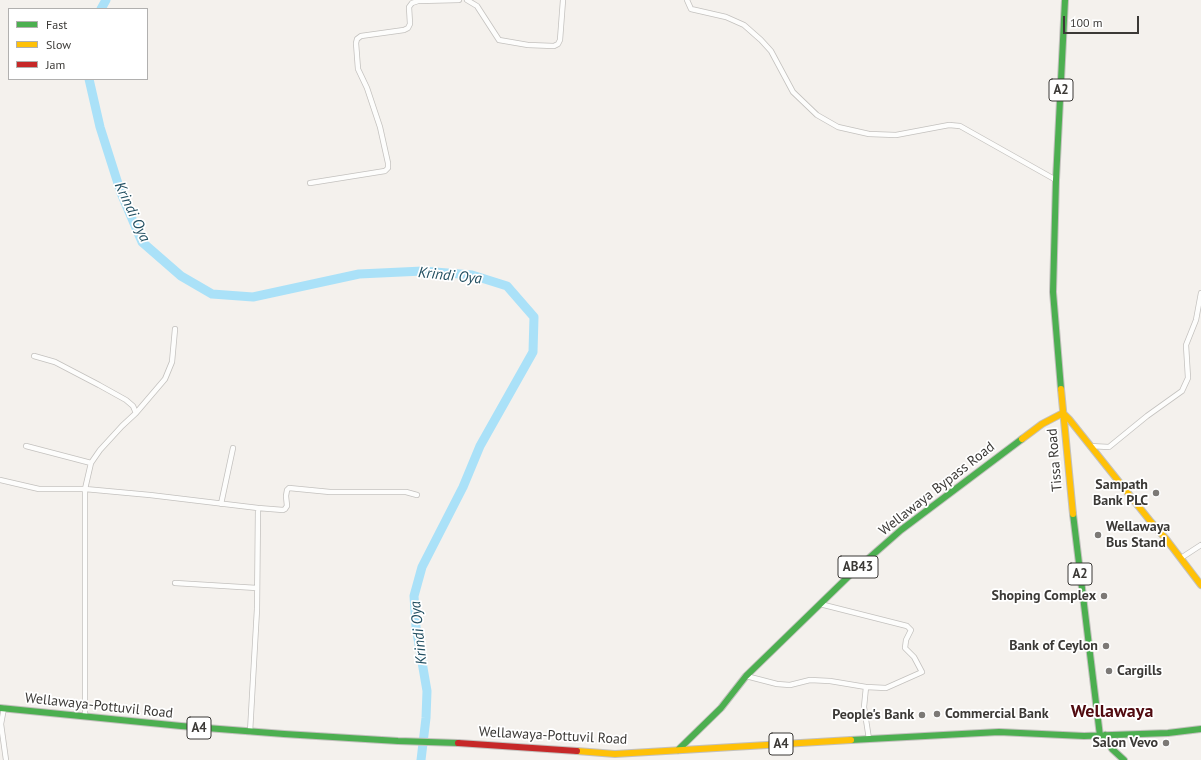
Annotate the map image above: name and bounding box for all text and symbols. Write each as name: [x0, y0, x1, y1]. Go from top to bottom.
legend: [8, 8, 148, 80]
scale bar: [1065, 8, 1141, 34]
text: 100 m: [1070, 15, 1103, 30]
text: Fast: [46, 17, 67, 32]
text: Slow: [46, 37, 71, 52]
text: Jam: [46, 57, 65, 72]
road number: A2: [1049, 79, 1073, 101]
water label: Krindi Oya: [110, 179, 154, 245]
water label: Krindi Oya: [417, 264, 483, 288]
street label: Tissa Road: [1044, 428, 1066, 492]
street label: Wellawaya Bypass Road: [876, 439, 998, 539]
place label: Sampath Bank PLC: [1093, 477, 1148, 510]
marker: Sampath Bank PLC: [1151, 488, 1161, 498]
place label: Wellawaya Bus Stand: [1106, 519, 1170, 552]
marker: Wellawaya Bus Stand: [1093, 530, 1103, 540]
road number: AB43: [838, 556, 878, 578]
road number: A2: [1068, 563, 1092, 585]
place label: Shoping Complex: [991, 588, 1096, 604]
marker: Shoping Complex: [1099, 591, 1109, 601]
water label: Krindi Oya: [407, 600, 431, 666]
place label: Bank of Ceylon: [1009, 638, 1098, 654]
marker: Bank of Ceylon: [1101, 641, 1111, 651]
place label: Cargills: [1117, 663, 1162, 679]
marker: Cargills: [1104, 666, 1114, 676]
street label: Wellawaya-Pottuvil Road: [24, 690, 174, 722]
district label: Wellawaya: [1071, 701, 1153, 723]
place label: Commercial Bank: [945, 706, 1049, 722]
place label: People's Bank: [832, 707, 914, 723]
marker: Commercial Bank: [932, 709, 942, 719]
marker: People's Bank: [917, 710, 927, 720]
road number: A4: [187, 717, 211, 739]
street label: Wellawaya-Pottuvil Road: [478, 724, 628, 748]
road number: A4: [769, 733, 793, 755]
place label: Salon Vevo: [1092, 735, 1158, 751]
marker: Salon Vevo: [1161, 738, 1171, 748]

